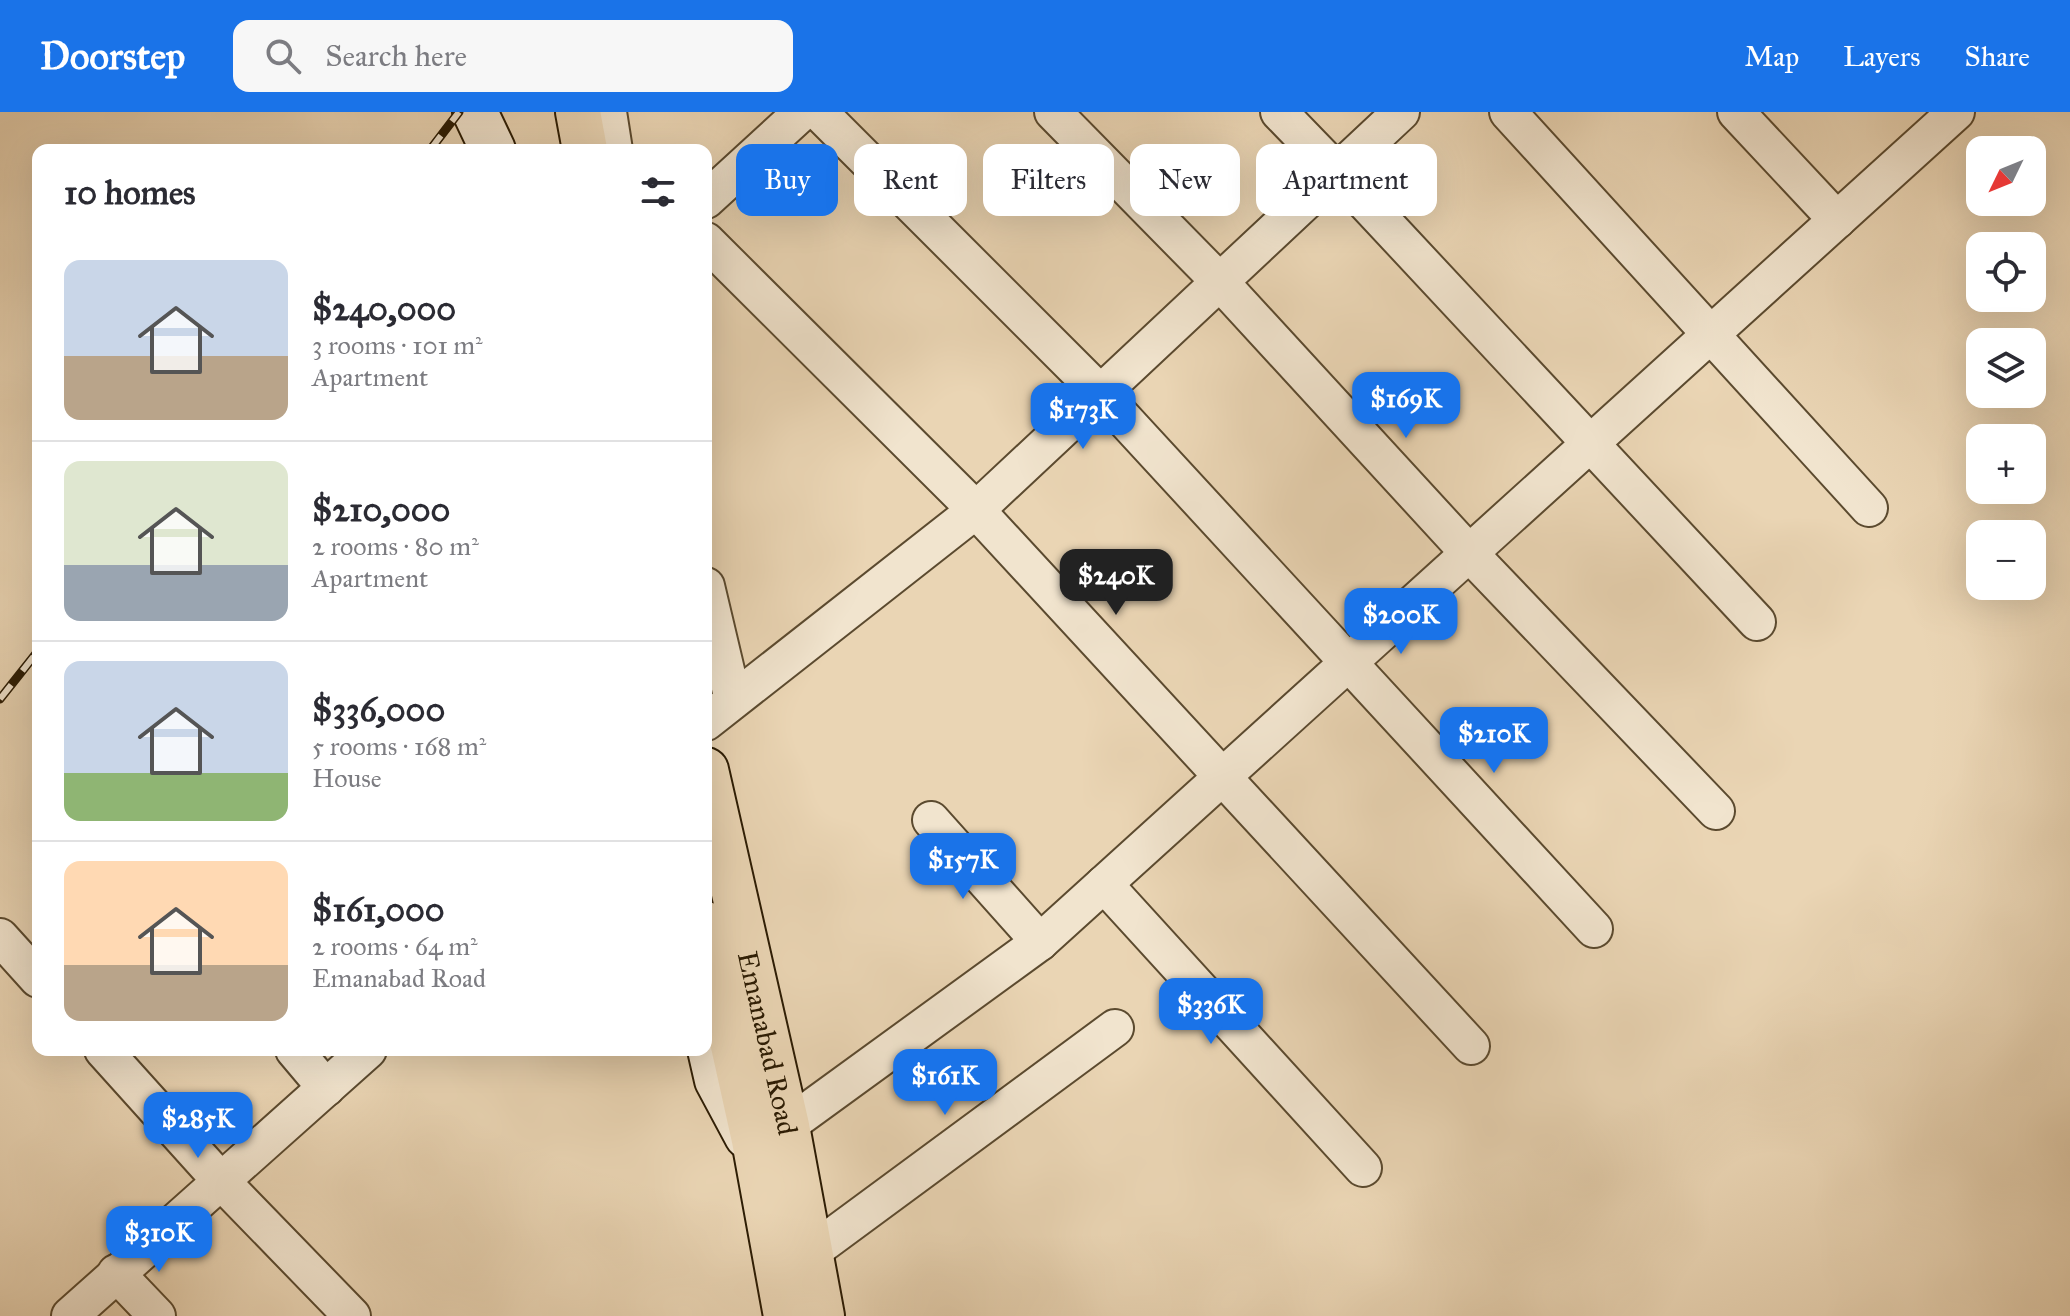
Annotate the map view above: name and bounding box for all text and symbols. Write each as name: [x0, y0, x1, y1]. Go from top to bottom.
search box: [233, 20, 793, 92]
text: Doorstep: [40, 33, 185, 79]
icon: search: [261, 34, 305, 78]
text: Search here: [325, 38, 467, 74]
text: Map: [1744, 39, 1799, 74]
text: Layers: [1843, 39, 1921, 74]
text: Share: [1965, 39, 2030, 74]
north arrow: [1966, 136, 2046, 216]
map controls: [1966, 136, 2046, 600]
chip: Buy: [736, 144, 838, 216]
chip: Rent: [854, 144, 967, 216]
chip: Filters: [983, 144, 1114, 216]
chip: New: [1130, 144, 1240, 216]
chip: Apartment: [1256, 144, 1437, 216]
icon: filters: [636, 170, 680, 214]
text: 10 homes: [64, 172, 195, 213]
button: locate: [1966, 232, 2046, 312]
text: $240,000: [312, 288, 456, 329]
icon: home: [128, 292, 224, 388]
button: layers: [1966, 328, 2046, 408]
text: 3 rooms · 101 m²: [312, 329, 483, 361]
text: Apartment: [312, 361, 428, 393]
pin: $169K: [1350, 372, 1462, 440]
text: $169K: [1370, 382, 1442, 414]
pin: $173K: [1027, 383, 1139, 451]
text: $173K: [1049, 393, 1117, 425]
button: +: [1966, 424, 2046, 504]
text: $210,000: [312, 489, 450, 530]
icon: home: [128, 493, 224, 589]
button: −: [1966, 520, 2046, 600]
text: 2 rooms · 80 m²: [312, 530, 479, 562]
pin: $240K: [1060, 549, 1172, 617]
text: $240K: [1078, 559, 1154, 591]
text: Apartment: [312, 562, 428, 594]
pin: $200K: [1345, 588, 1457, 656]
text: $200K: [1362, 598, 1440, 630]
text: $336,000: [312, 689, 445, 730]
icon: home: [128, 693, 224, 789]
pin: $210K: [1438, 707, 1550, 775]
text: $210K: [1458, 717, 1530, 749]
text: 5 rooms · 168 m²: [312, 730, 486, 762]
text: House: [312, 762, 382, 794]
pin: $157K: [907, 833, 1019, 901]
text: $157K: [928, 843, 998, 875]
text: $161,000: [312, 889, 445, 930]
icon: home: [128, 893, 224, 989]
text: 2 rooms · 64 m²: [312, 930, 478, 962]
street label: Emanabad Road: [730, 948, 806, 1138]
text: Emanabad Road: [312, 962, 486, 994]
pin: $336K: [1155, 978, 1267, 1046]
text: $336K: [1177, 988, 1245, 1020]
pin: $161K: [889, 1049, 1001, 1117]
text: $161K: [911, 1059, 979, 1091]
pin: $285K: [142, 1092, 254, 1160]
text: $285K: [162, 1102, 234, 1134]
pin: $310K: [103, 1206, 215, 1274]
text: $310K: [124, 1216, 194, 1248]

